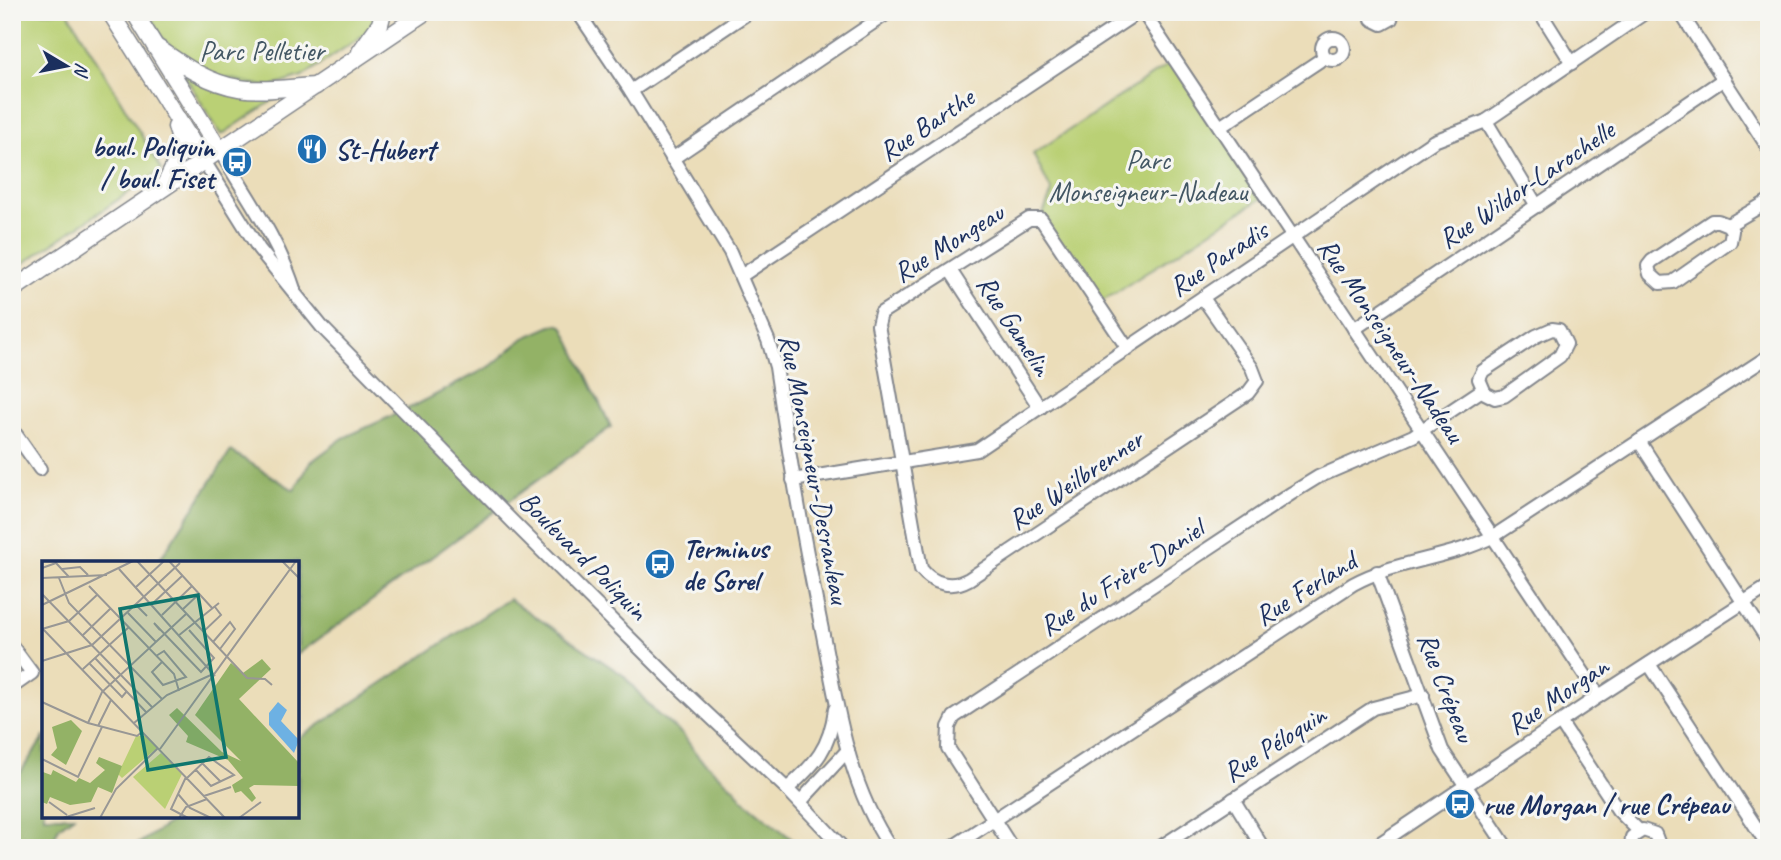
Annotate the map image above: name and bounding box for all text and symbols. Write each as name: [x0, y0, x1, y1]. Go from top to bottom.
north arrow: [32, 32, 102, 102]
park label: Parc Pelletier: [200, 33, 326, 68]
text: N: [68, 61, 95, 80]
street label: Rue Barthe: [872, 79, 982, 169]
street label: Rue Wildor-Larochelle: [1432, 112, 1623, 256]
place label: boul. Poliquin / boul. Fiset: [92, 129, 218, 196]
restaurant icon: St-Hubert: [295, 132, 329, 166]
place label: St-Hubert: [335, 132, 440, 167]
park label: Parc Monseigneur-Nadeau: [1049, 142, 1249, 209]
bus stop icon: boul. Poliquin / boul. Fiset: [220, 145, 254, 179]
street label: Rue Mongeau: [887, 194, 1011, 290]
street label: Rue Paradis: [1162, 211, 1276, 304]
street label: Rue Monseigneur-Nadeau: [1310, 231, 1474, 451]
street label: Rue Gamelin: [969, 268, 1061, 383]
street label: Rue Monseigneur-Desranleau: [771, 331, 858, 608]
street label: Rue Weilbrenner: [1001, 420, 1151, 537]
street label: Boulevard Poliquin: [512, 483, 657, 628]
street label: Rue du Frère-Daniel: [1033, 508, 1214, 644]
place label: Terminus de Sorel: [683, 531, 772, 598]
street label: Rue Ferland: [1248, 541, 1366, 633]
bus stop icon: Terminus de Sorel: [643, 547, 677, 581]
inset map: [42, 561, 299, 818]
street label: Rue Crépeau: [1410, 628, 1484, 748]
street label: Rue Morgan: [1500, 648, 1616, 742]
street label: Rue Péloquin: [1216, 696, 1334, 790]
bus stop icon: rue Morgan / rue Crépeau: [1443, 787, 1477, 821]
place label: rue Morgan / rue Crépeau: [1483, 787, 1732, 822]

